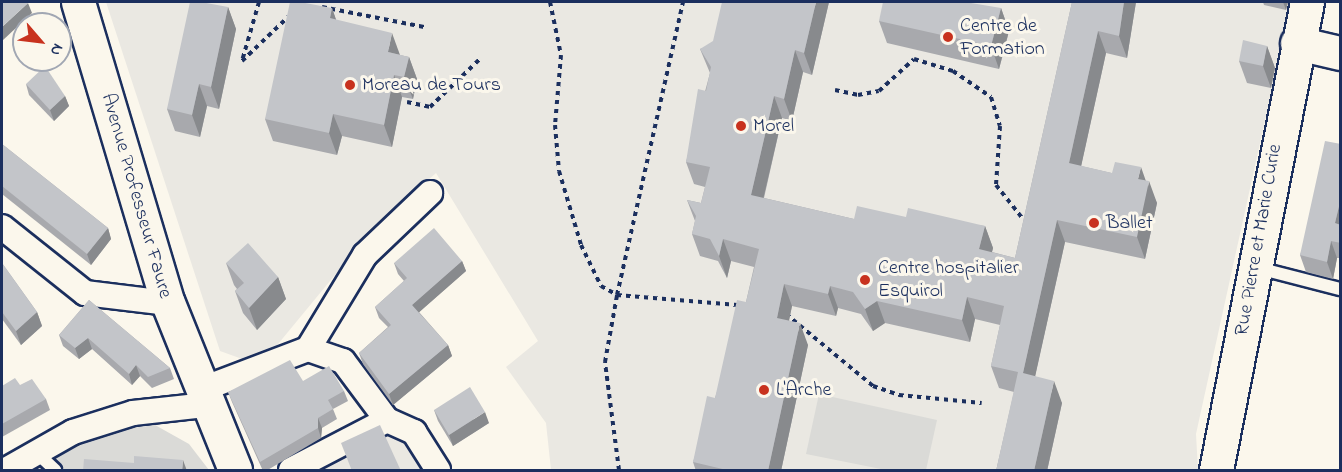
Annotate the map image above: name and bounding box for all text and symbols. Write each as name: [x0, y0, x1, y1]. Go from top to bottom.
north arrow: [12, 12, 72, 72]
place label: Centre de Formation: [960, 14, 1045, 61]
marker: Centre de Formation: [941, 30, 955, 44]
text: N: [43, 39, 69, 60]
place label: Moreau de Tours: [362, 73, 501, 97]
marker: Moreau de Tours: [343, 78, 357, 92]
street label: Avenue Professeur Faure: [95, 91, 177, 301]
place label: Morel: [753, 114, 794, 138]
marker: Morel: [734, 119, 748, 133]
street label: Rue Pierre et Marie Curie: [1230, 142, 1288, 338]
place label: Ballet: [1106, 211, 1153, 235]
marker: Ballet: [1087, 216, 1101, 230]
place label: Centre hospitalier Esquirol: [878, 256, 1019, 303]
marker: Centre hospitalier Esquirol: [856, 271, 874, 289]
place label: L'Arche: [776, 378, 831, 402]
marker: L'Arche: [757, 383, 771, 397]

